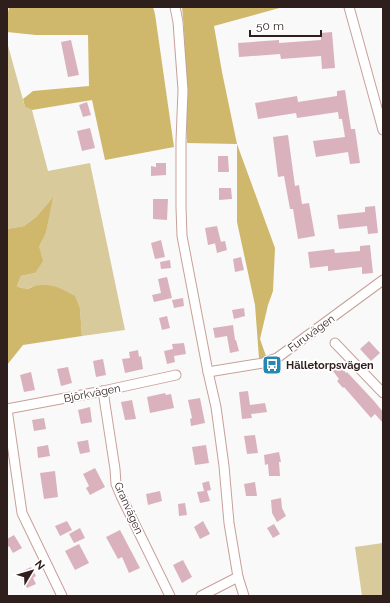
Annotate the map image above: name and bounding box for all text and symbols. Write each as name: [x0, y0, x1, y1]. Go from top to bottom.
scale bar: [250, 12, 321, 38]
text: 50 m: [256, 19, 284, 33]
street label: Furuvägen: [285, 312, 337, 355]
bus stop icon: Hälletorpsvägen: [261, 354, 283, 376]
place label: Hälletorpsvägen: [286, 359, 374, 372]
street label: Björkvägen: [63, 382, 122, 405]
street label: Granvägen: [111, 480, 146, 536]
north arrow: [12, 551, 52, 591]
text: N: [32, 558, 47, 572]

